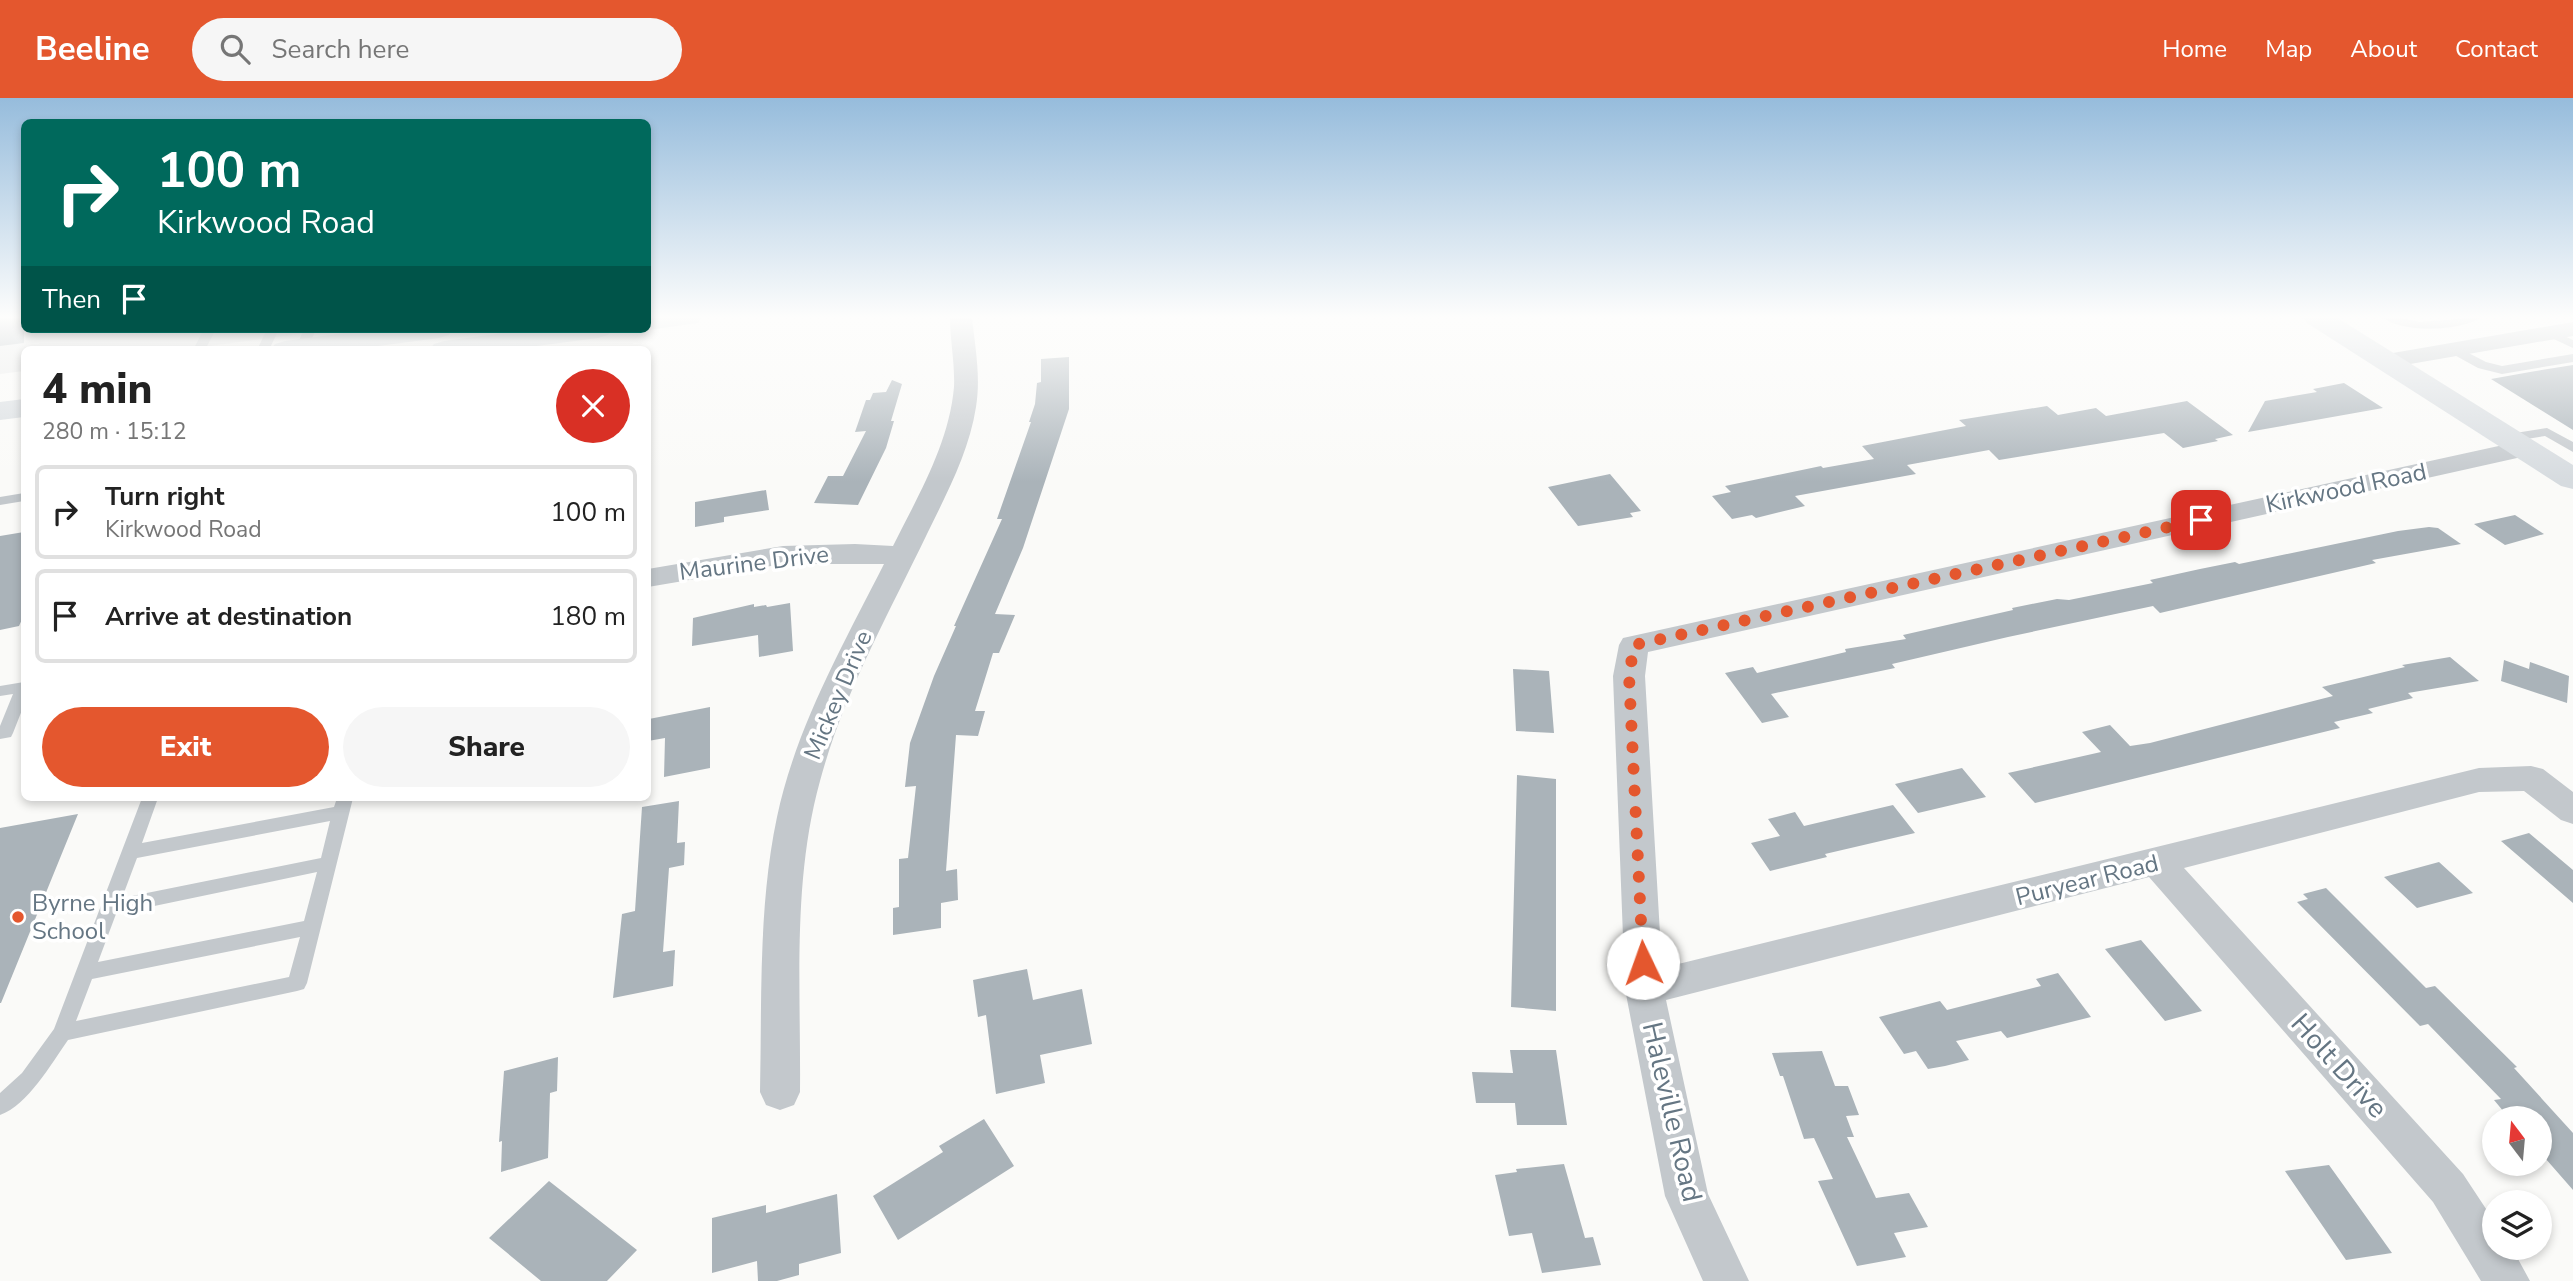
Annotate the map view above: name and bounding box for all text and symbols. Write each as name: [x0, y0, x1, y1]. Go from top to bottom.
search box: [192, 18, 682, 81]
text: Beeline: [35, 27, 150, 72]
icon: search: [216, 30, 254, 68]
text: Search here: [272, 32, 409, 67]
text: Home: [2162, 33, 2227, 65]
text: Map: [2265, 33, 2312, 65]
text: About: [2350, 33, 2417, 65]
text: Contact: [2455, 33, 2538, 65]
text: 100 m: [157, 137, 301, 204]
icon: right: [42, 147, 133, 238]
text: Kirkwood Road: [157, 201, 375, 244]
icon: arrive: [115, 280, 153, 318]
text: Then: [42, 282, 101, 317]
text: 4 min: [42, 361, 152, 418]
button: close: [556, 369, 630, 443]
text: 280 m · 15:12: [42, 416, 187, 447]
street label: Kirkwood Road: [2263, 455, 2429, 521]
text: Turn right: [105, 479, 224, 514]
pin: [2171, 490, 2231, 550]
icon: right: [46, 493, 84, 531]
text: 100 m: [550, 495, 626, 530]
icon: arrive: [2182, 501, 2220, 539]
text: Kirkwood Road: [105, 514, 262, 545]
street label: Maurine Drive: [677, 538, 831, 588]
icon: arrive: [46, 597, 84, 635]
text: Arrive at destination: [105, 599, 352, 634]
text: 180 m: [550, 599, 626, 634]
street label: Mickey Drive: [797, 626, 879, 764]
button: Exit: [42, 707, 329, 787]
button: Share: [343, 707, 630, 787]
street label: Puryear Road: [2012, 847, 2162, 913]
place label: Byrne High School: [32, 887, 153, 947]
marker: Byrne High School: [10, 909, 26, 925]
position arrow: [1606, 926, 1680, 1000]
street label: Holt Drive: [2282, 1006, 2396, 1126]
street label: Haleville Road: [1633, 1018, 1711, 1206]
north arrow: [2482, 1106, 2552, 1176]
map controls: [2482, 1106, 2552, 1260]
button: layers: [2482, 1190, 2552, 1260]

